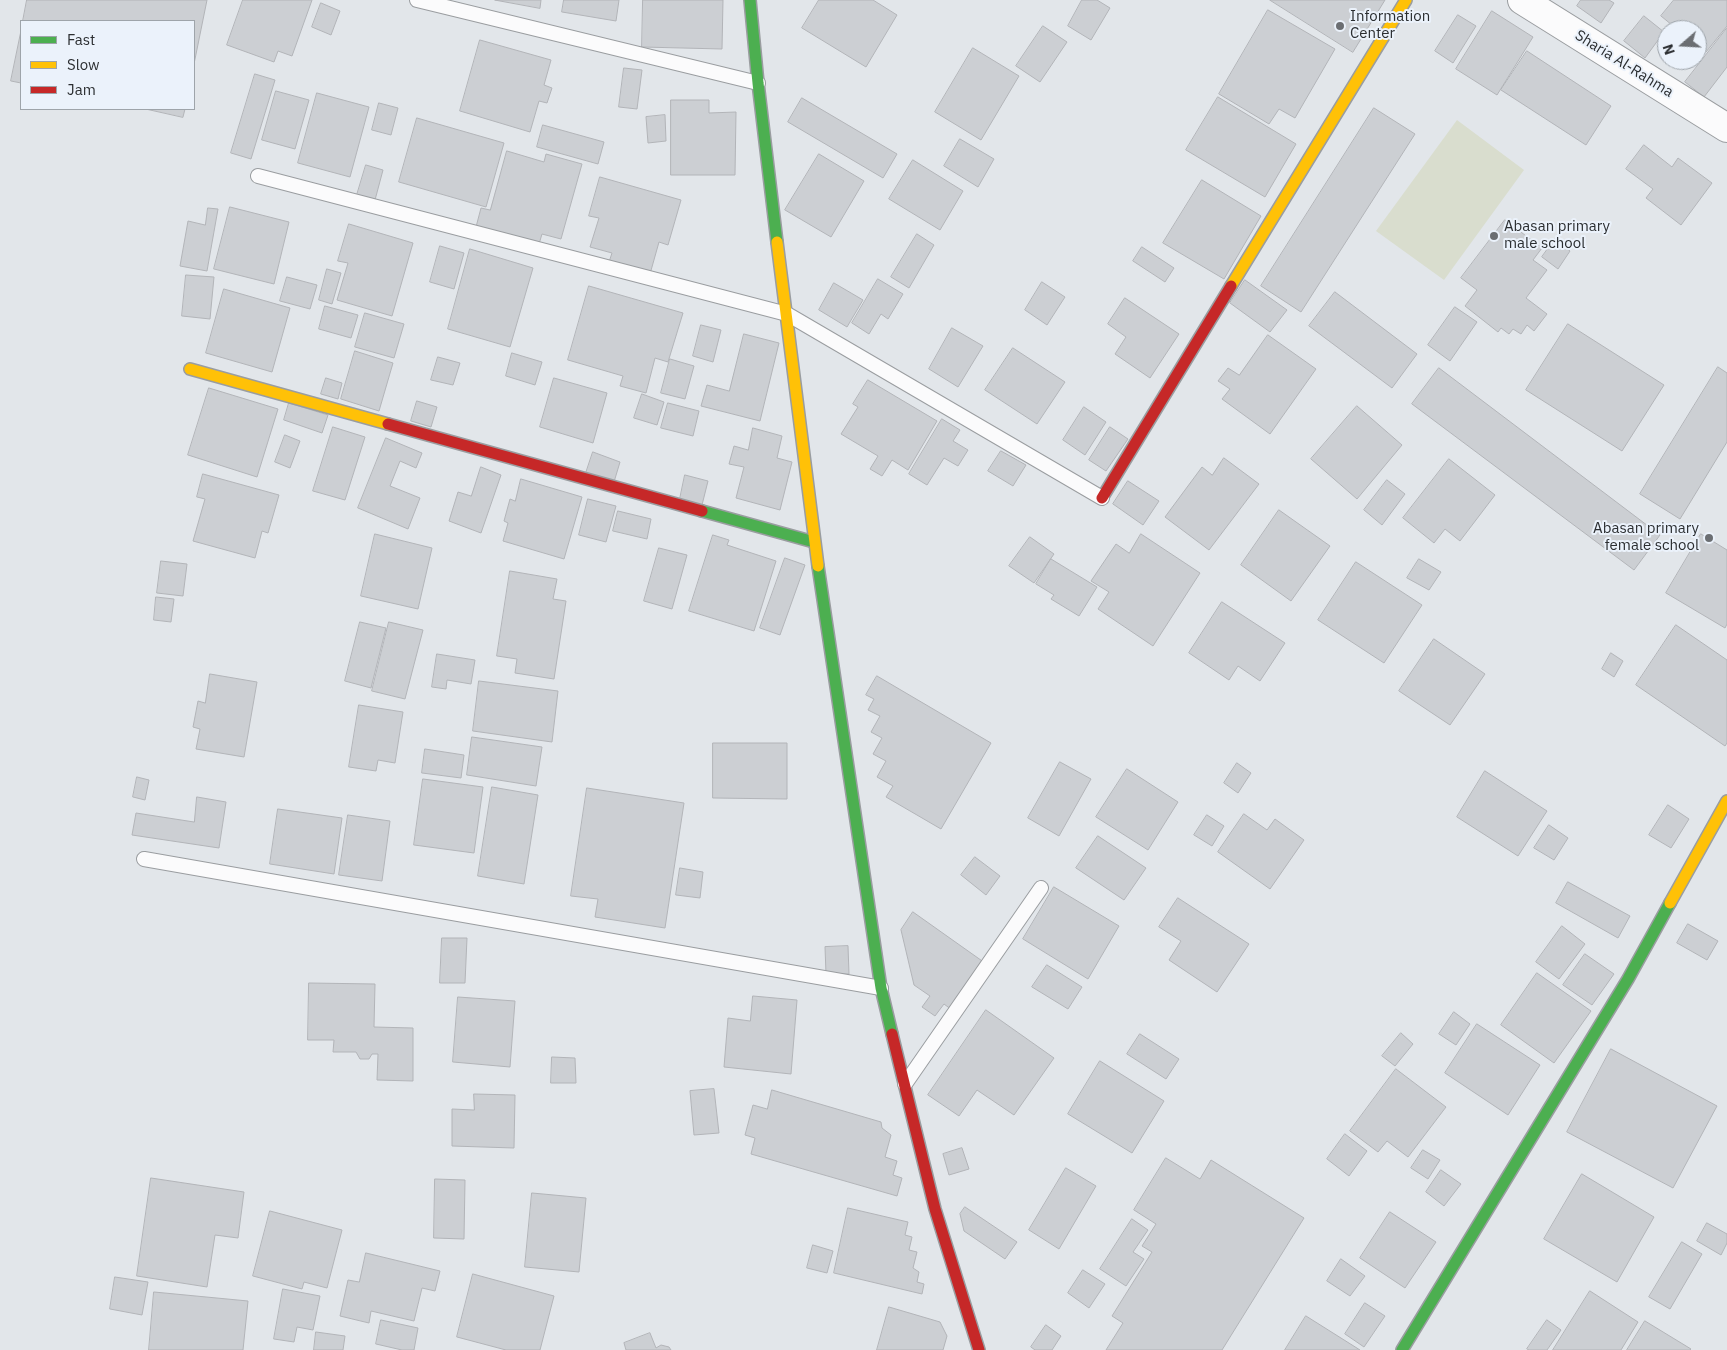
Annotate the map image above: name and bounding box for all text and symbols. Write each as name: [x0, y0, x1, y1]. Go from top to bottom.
place label: Information Center: [1350, 8, 1430, 43]
legend: [20, 20, 195, 110]
marker: Information Center: [1334, 20, 1346, 32]
north arrow: [1657, 20, 1707, 70]
street label: Sharia Al-Rahma: [1571, 27, 1677, 101]
text: Fast: [67, 30, 95, 49]
text: N: [1659, 42, 1679, 57]
text: Slow: [67, 55, 100, 74]
text: Jam: [67, 80, 96, 99]
place label: Abasan primary male school: [1504, 218, 1610, 253]
marker: Abasan primary male school: [1488, 230, 1500, 242]
place label: Abasan primary female school: [1593, 520, 1699, 555]
marker: Abasan primary female school: [1703, 532, 1715, 544]

